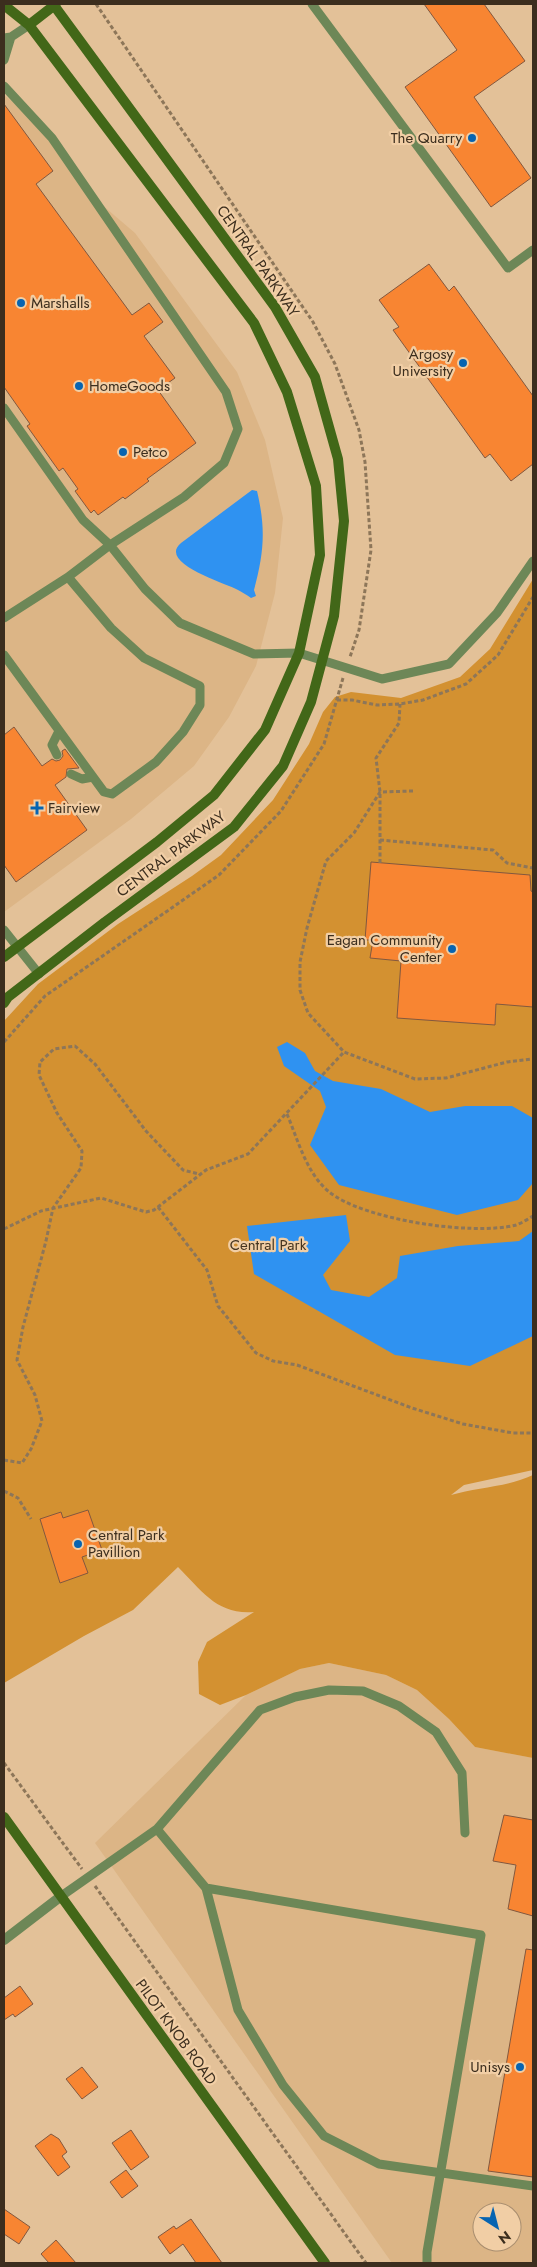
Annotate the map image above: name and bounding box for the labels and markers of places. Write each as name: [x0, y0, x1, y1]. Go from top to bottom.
place label: The Quarry: [391, 127, 462, 149]
marker: The Quarry: [466, 132, 478, 144]
place label: Marshalls: [31, 292, 90, 314]
marker: Marshalls: [15, 297, 27, 309]
place label: Argosy University: [392, 343, 453, 382]
marker: Argosy University: [457, 357, 469, 369]
place label: HomeGoods: [89, 375, 170, 397]
marker: HomeGoods: [73, 380, 85, 392]
place label: Petco: [133, 441, 167, 463]
marker: Petco: [117, 446, 129, 458]
place label: Fairview: [48, 797, 101, 819]
marker: Fairview: [30, 801, 44, 815]
place label: Eagan Community Center: [327, 929, 443, 968]
marker: Eagan Community Center: [446, 943, 458, 955]
place label: Central Park Pavillion: [88, 1524, 165, 1563]
marker: Central Park Pavillion: [72, 1538, 84, 1550]
place label: Unisys: [470, 2056, 510, 2078]
marker: Unisys: [514, 2061, 526, 2073]

